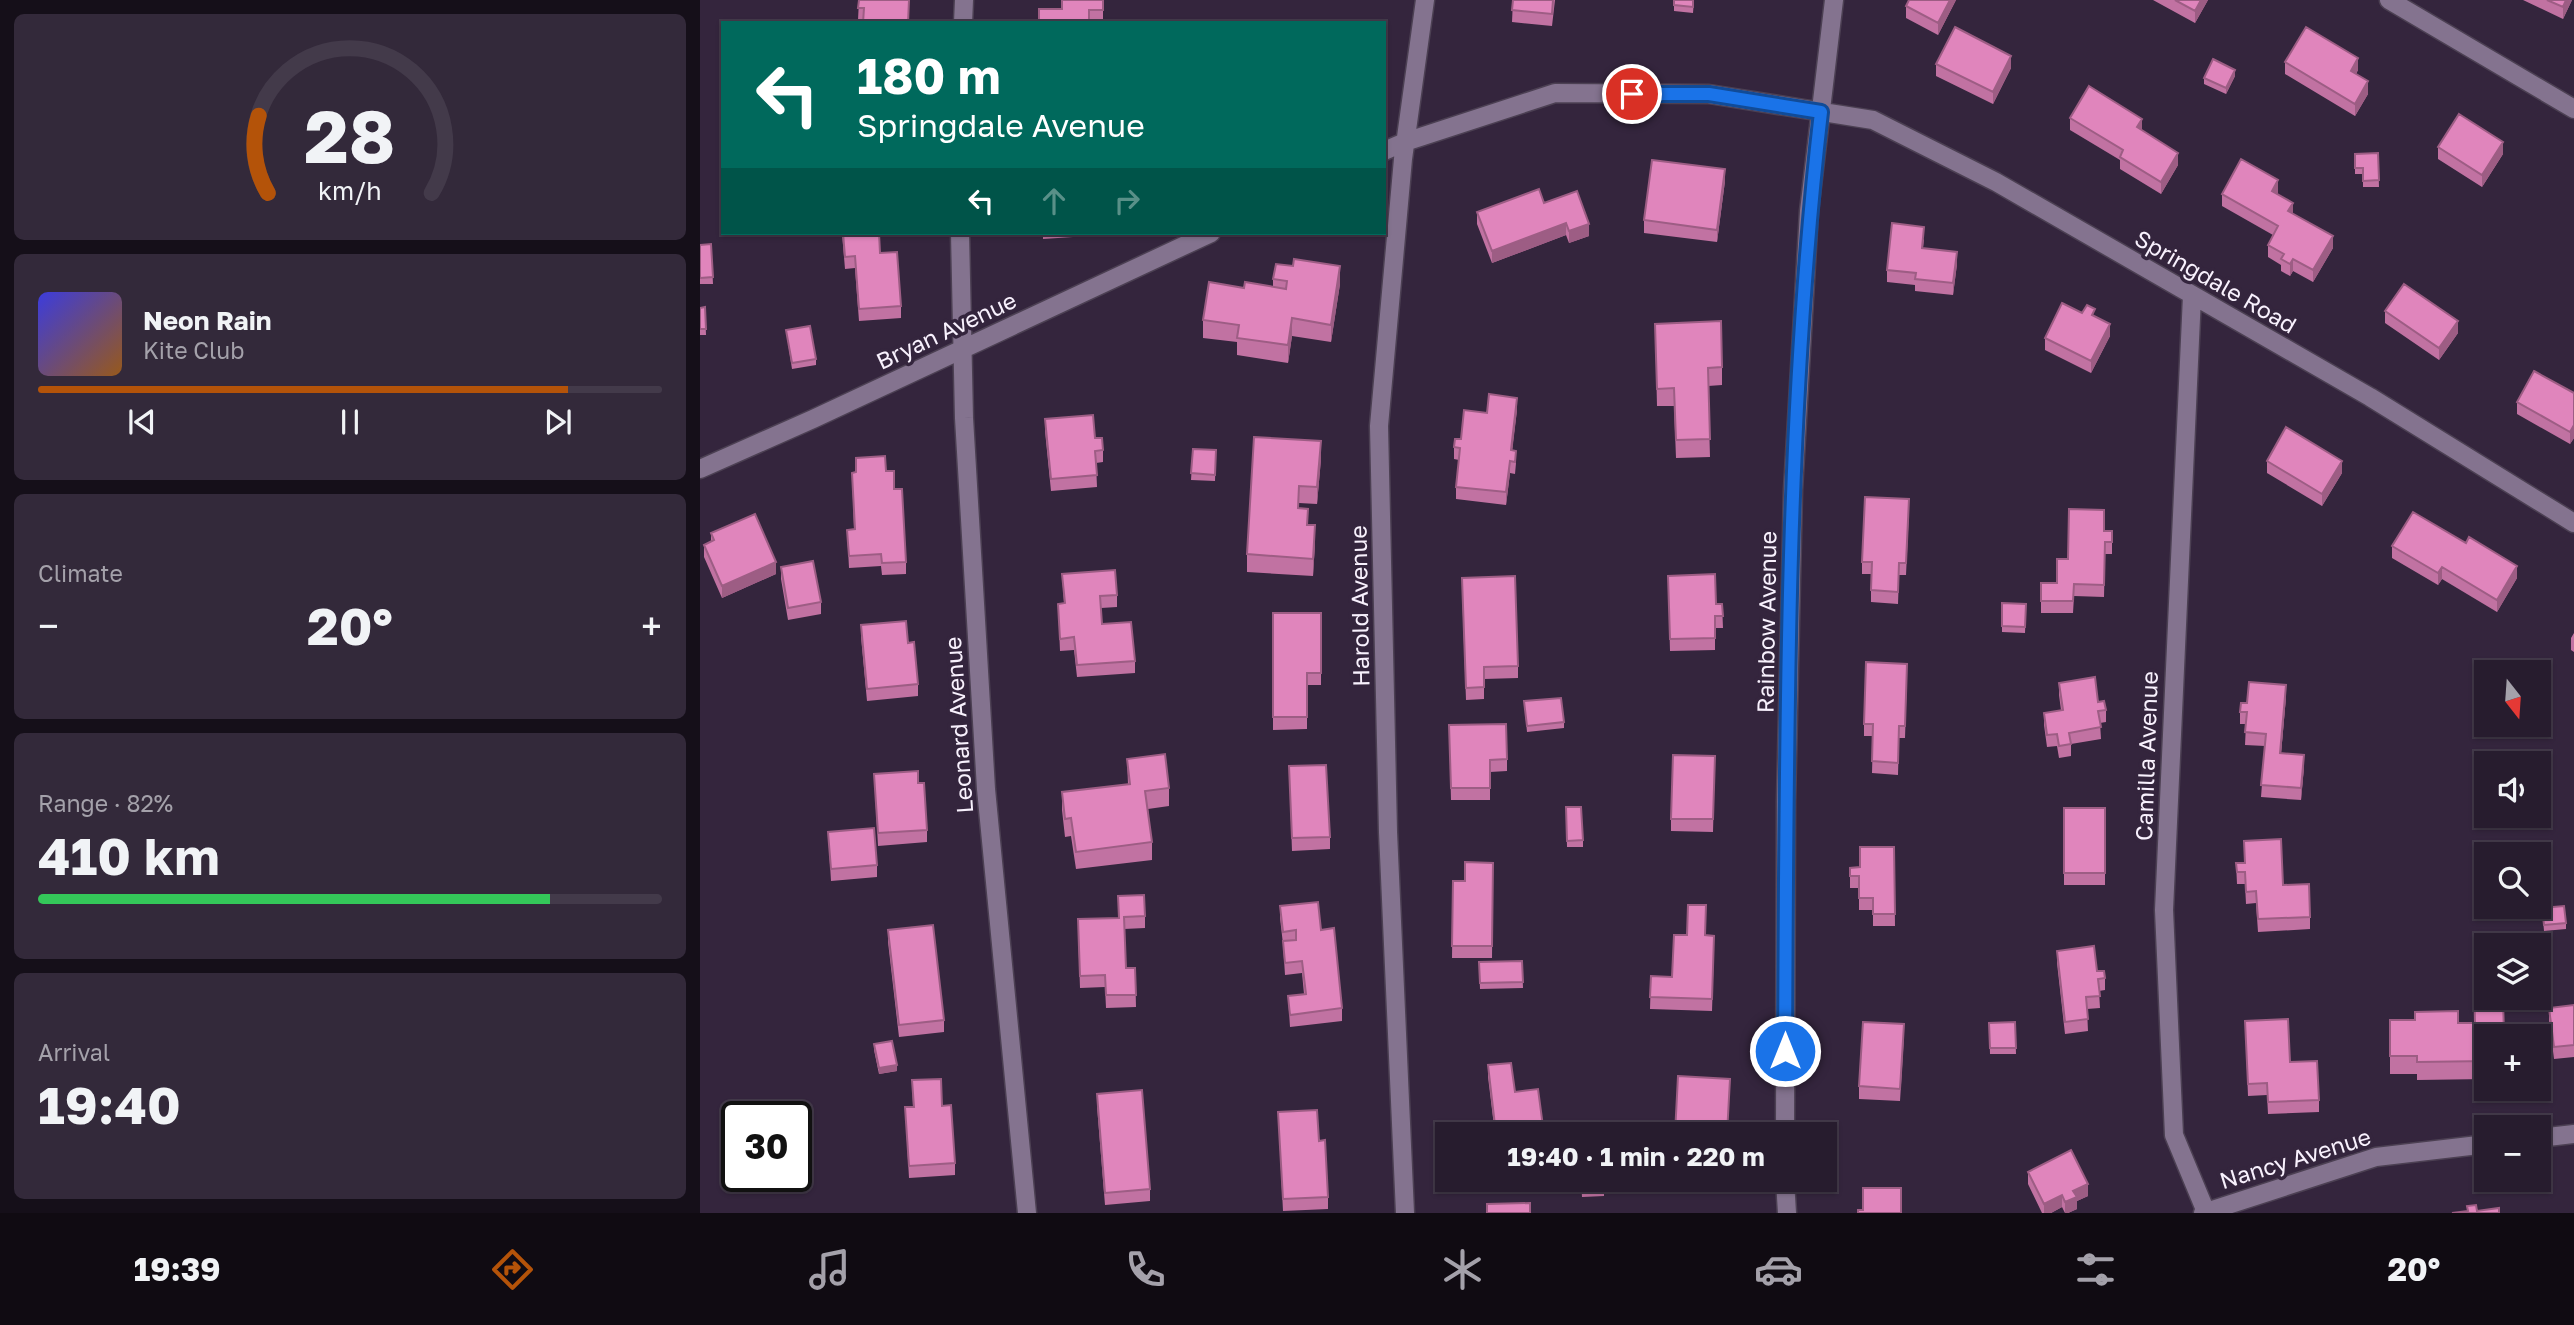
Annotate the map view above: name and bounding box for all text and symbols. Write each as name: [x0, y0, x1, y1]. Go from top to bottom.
text: 180 m: [857, 46, 1001, 105]
icon: left: [742, 49, 833, 140]
pin: [1602, 64, 1662, 124]
icon: arrive: [1613, 75, 1651, 113]
text: 28: [305, 92, 396, 179]
text: Springdale Avenue: [857, 106, 1145, 144]
text: km/h: [318, 175, 382, 206]
icon: left: [962, 182, 1000, 220]
icon: ahead: [1035, 182, 1073, 220]
icon: right: [1108, 182, 1146, 220]
street label: Springdale Road: [2130, 223, 2302, 339]
street label: Bryan Avenue: [872, 285, 1020, 375]
text: Neon Rain: [143, 305, 272, 336]
text: Kite Club: [143, 336, 244, 364]
icon: previous: [123, 403, 161, 441]
icon: pause: [331, 403, 369, 441]
icon: next: [539, 403, 577, 441]
street label: Harold Avenue: [1344, 525, 1374, 687]
street label: Rainbow Avenue: [1750, 531, 1782, 713]
text: Climate: [38, 559, 123, 587]
text: 20°: [307, 594, 393, 656]
text: −: [38, 603, 59, 648]
text: +: [641, 603, 662, 648]
street label: Leonard Avenue: [938, 636, 978, 814]
north arrow: [2474, 660, 2552, 737]
map controls: [2474, 660, 2551, 1192]
street label: Camilla Avenue: [2129, 671, 2163, 841]
button: sound: [2474, 751, 2551, 828]
text: Range · 82%: [38, 789, 173, 817]
text: 410 km: [38, 824, 220, 886]
button: search: [2474, 842, 2551, 919]
button: layers: [2474, 933, 2551, 1010]
position arrow: [1748, 1014, 1822, 1088]
button: +: [2474, 1024, 2551, 1101]
text: Arrival: [38, 1038, 110, 1066]
text: 19:40: [38, 1073, 181, 1135]
speed limit sign: 30: [721, 1101, 812, 1192]
button: −: [2474, 1115, 2551, 1192]
street label: Nancy Avenue: [2216, 1122, 2374, 1194]
text: 19:40 · 1 min · 220 m: [1507, 1141, 1765, 1172]
icon: directions: [488, 1245, 537, 1294]
icon: music: [805, 1245, 854, 1294]
icon: phone: [1121, 1245, 1170, 1294]
icon: climate: [1438, 1245, 1487, 1294]
icon: car: [1754, 1245, 1803, 1294]
icon: filters: [2071, 1245, 2120, 1294]
text: 19:39: [134, 1250, 221, 1288]
text: 20°: [2387, 1250, 2440, 1288]

